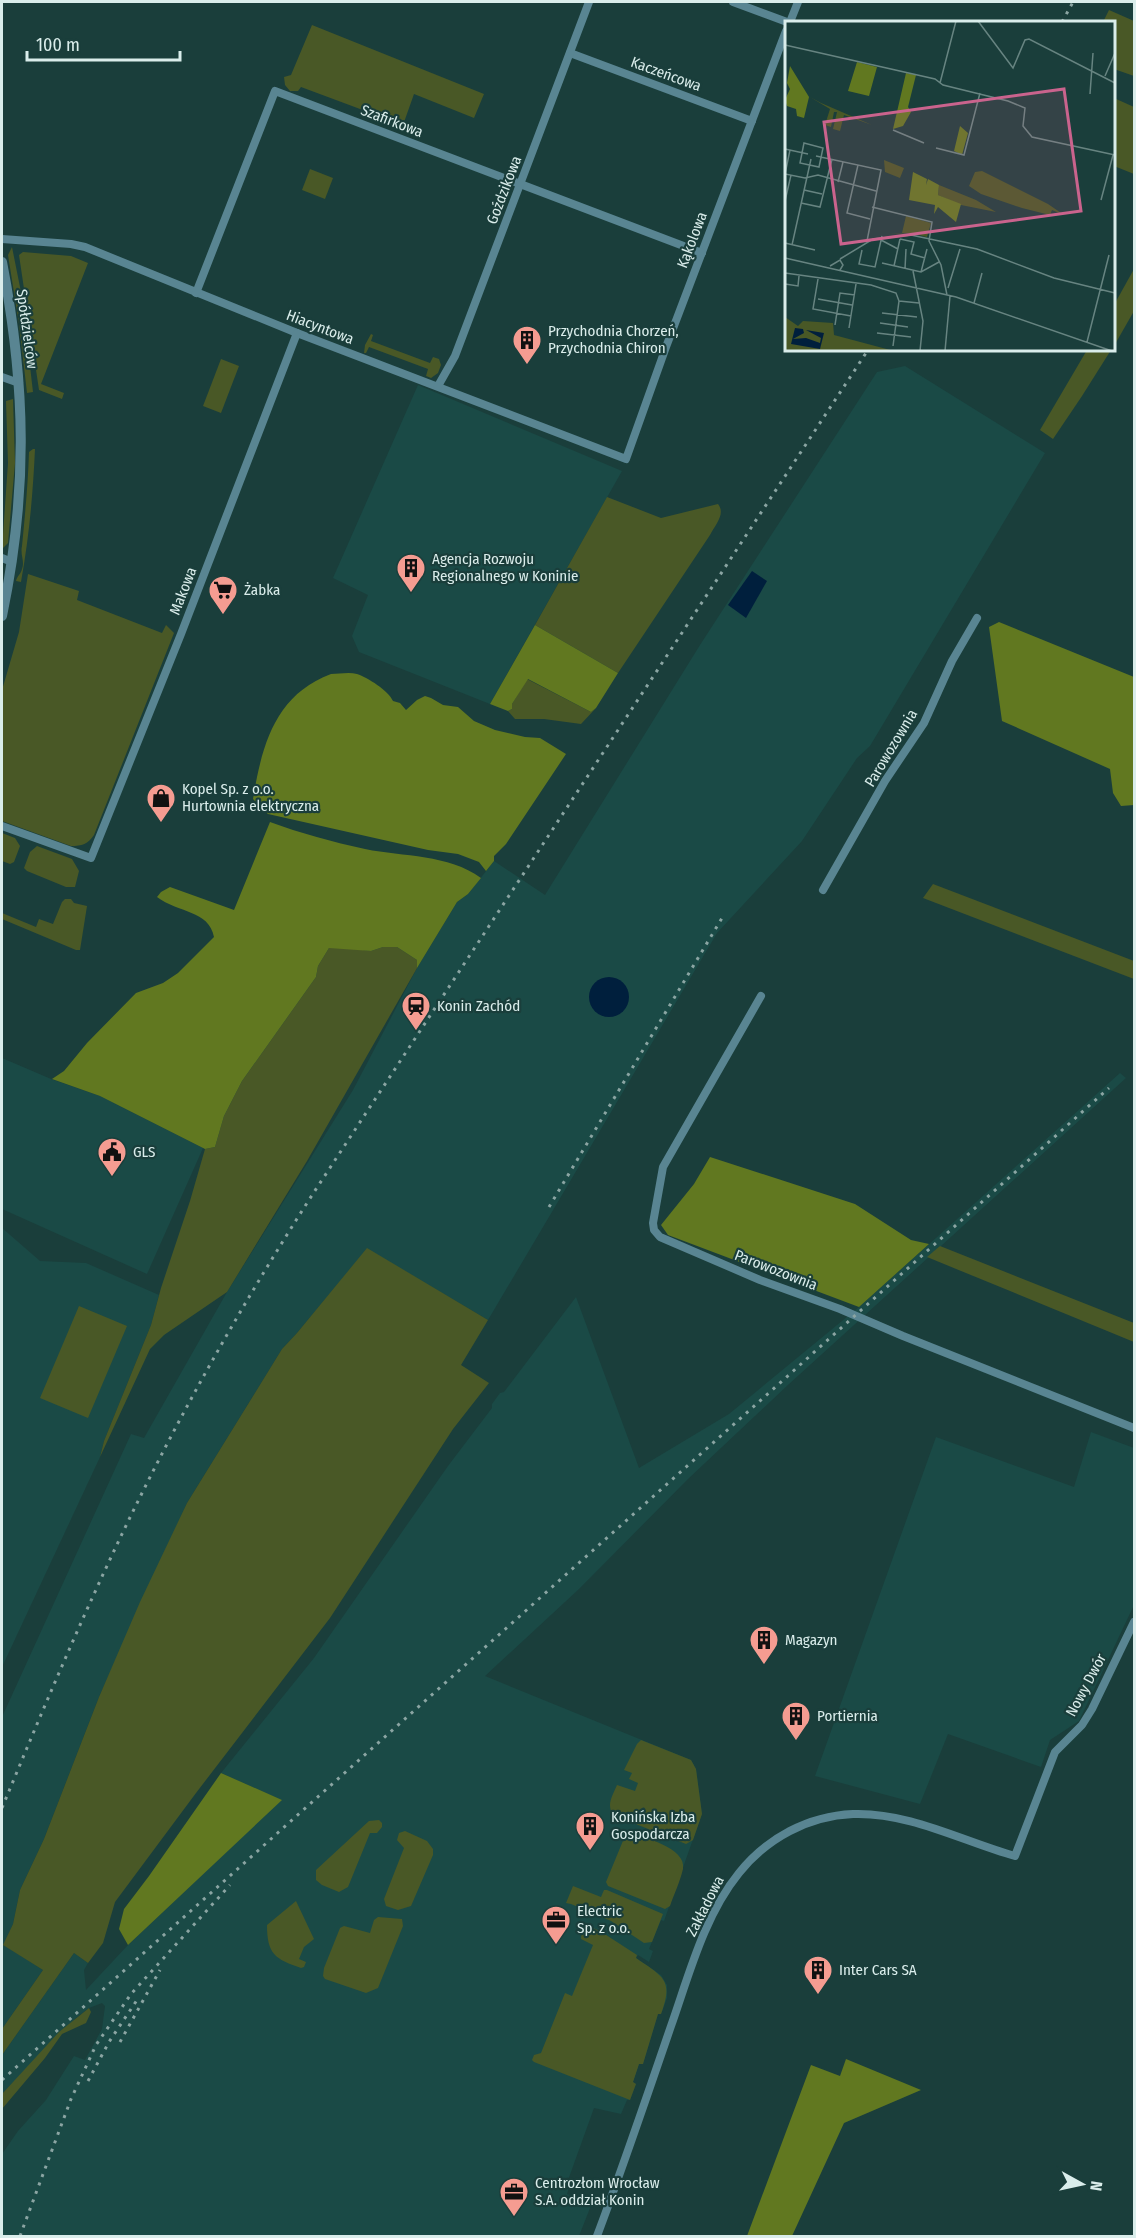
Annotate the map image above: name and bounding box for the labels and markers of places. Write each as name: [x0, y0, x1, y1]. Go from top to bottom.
place label: Przychodnia Chorzeń, Przychodnia Chiron: [548, 322, 679, 357]
building icon: Przychodnia Chorzeń, Przychodnia Chiron: [511, 324, 543, 366]
place label: Agencja Rozwoju Regionalnego w Koninie: [432, 550, 578, 585]
building icon: Agencja Rozwoju Regionalnego w Koninie: [395, 552, 427, 594]
supermarket icon: Żabka: [207, 574, 239, 616]
place label: Żabka: [244, 581, 280, 599]
place label: Kopel Sp. z o.o. Hurtownia elektryczna: [182, 780, 319, 815]
shop icon: Kopel Sp. z o.o. Hurtownia elektryczna: [145, 782, 177, 824]
station icon: Konin Zachód: [400, 990, 432, 1032]
place label: Konin Zachód: [437, 997, 520, 1015]
public building icon: GLS: [96, 1136, 128, 1178]
place label: GLS: [133, 1143, 155, 1161]
building icon: Magazyn: [748, 1624, 780, 1666]
place label: Magazyn: [785, 1631, 838, 1649]
building icon: Portiernia: [780, 1700, 812, 1742]
place label: Portiernia: [817, 1707, 878, 1725]
place label: Konińska Izba Gospodarcza: [611, 1808, 695, 1843]
building icon: Konińska Izba Gospodarcza: [574, 1810, 606, 1852]
place label: Electric Sp. z o.o.: [577, 1902, 630, 1937]
office icon: Electric Sp. z o.o.: [540, 1904, 572, 1946]
building icon: Inter Cars SA: [802, 1954, 834, 1996]
place label: Inter Cars SA: [839, 1961, 917, 1979]
place label: Centrozłom Wrocław S.A. oddział Konin: [535, 2174, 660, 2209]
office icon: Centrozłom Wrocław S.A. oddział Konin: [498, 2176, 530, 2218]

